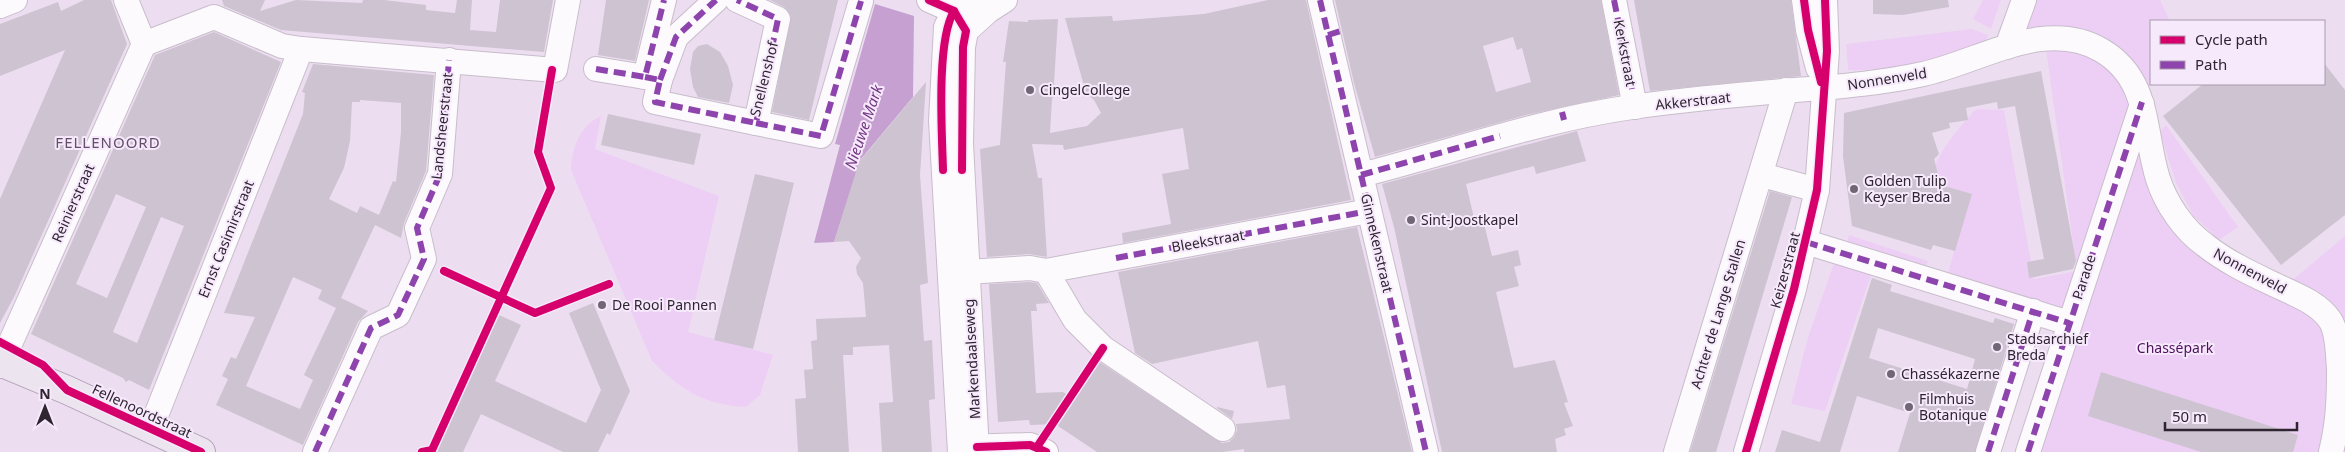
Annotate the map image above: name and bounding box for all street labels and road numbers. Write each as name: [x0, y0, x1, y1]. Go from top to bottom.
street label: Kerkstraat: [1610, 18, 1641, 88]
street label: Snellenshof: [745, 38, 782, 118]
street label: Nonnenveld: [1846, 63, 1928, 94]
street label: Landsheerstraat: [426, 72, 457, 180]
street label: Akkerstraat: [1654, 87, 1732, 114]
street label: Reinierstraat: [47, 160, 98, 245]
street label: Ernst Casimirstraat: [193, 177, 258, 300]
street label: Ginnekenstraat: [1357, 192, 1398, 294]
street label: Bleekstraat: [1170, 225, 1246, 256]
street label: Keizerstraat: [1765, 230, 1804, 310]
street label: Achter de Lange Stallen: [1686, 237, 1749, 391]
street label: Nonnenveld: [2210, 243, 2290, 298]
street label: Parade: [2067, 252, 2100, 302]
street label: Markendaalseweg: [959, 299, 984, 420]
street label: Fellenoordstraat: [89, 379, 195, 442]

